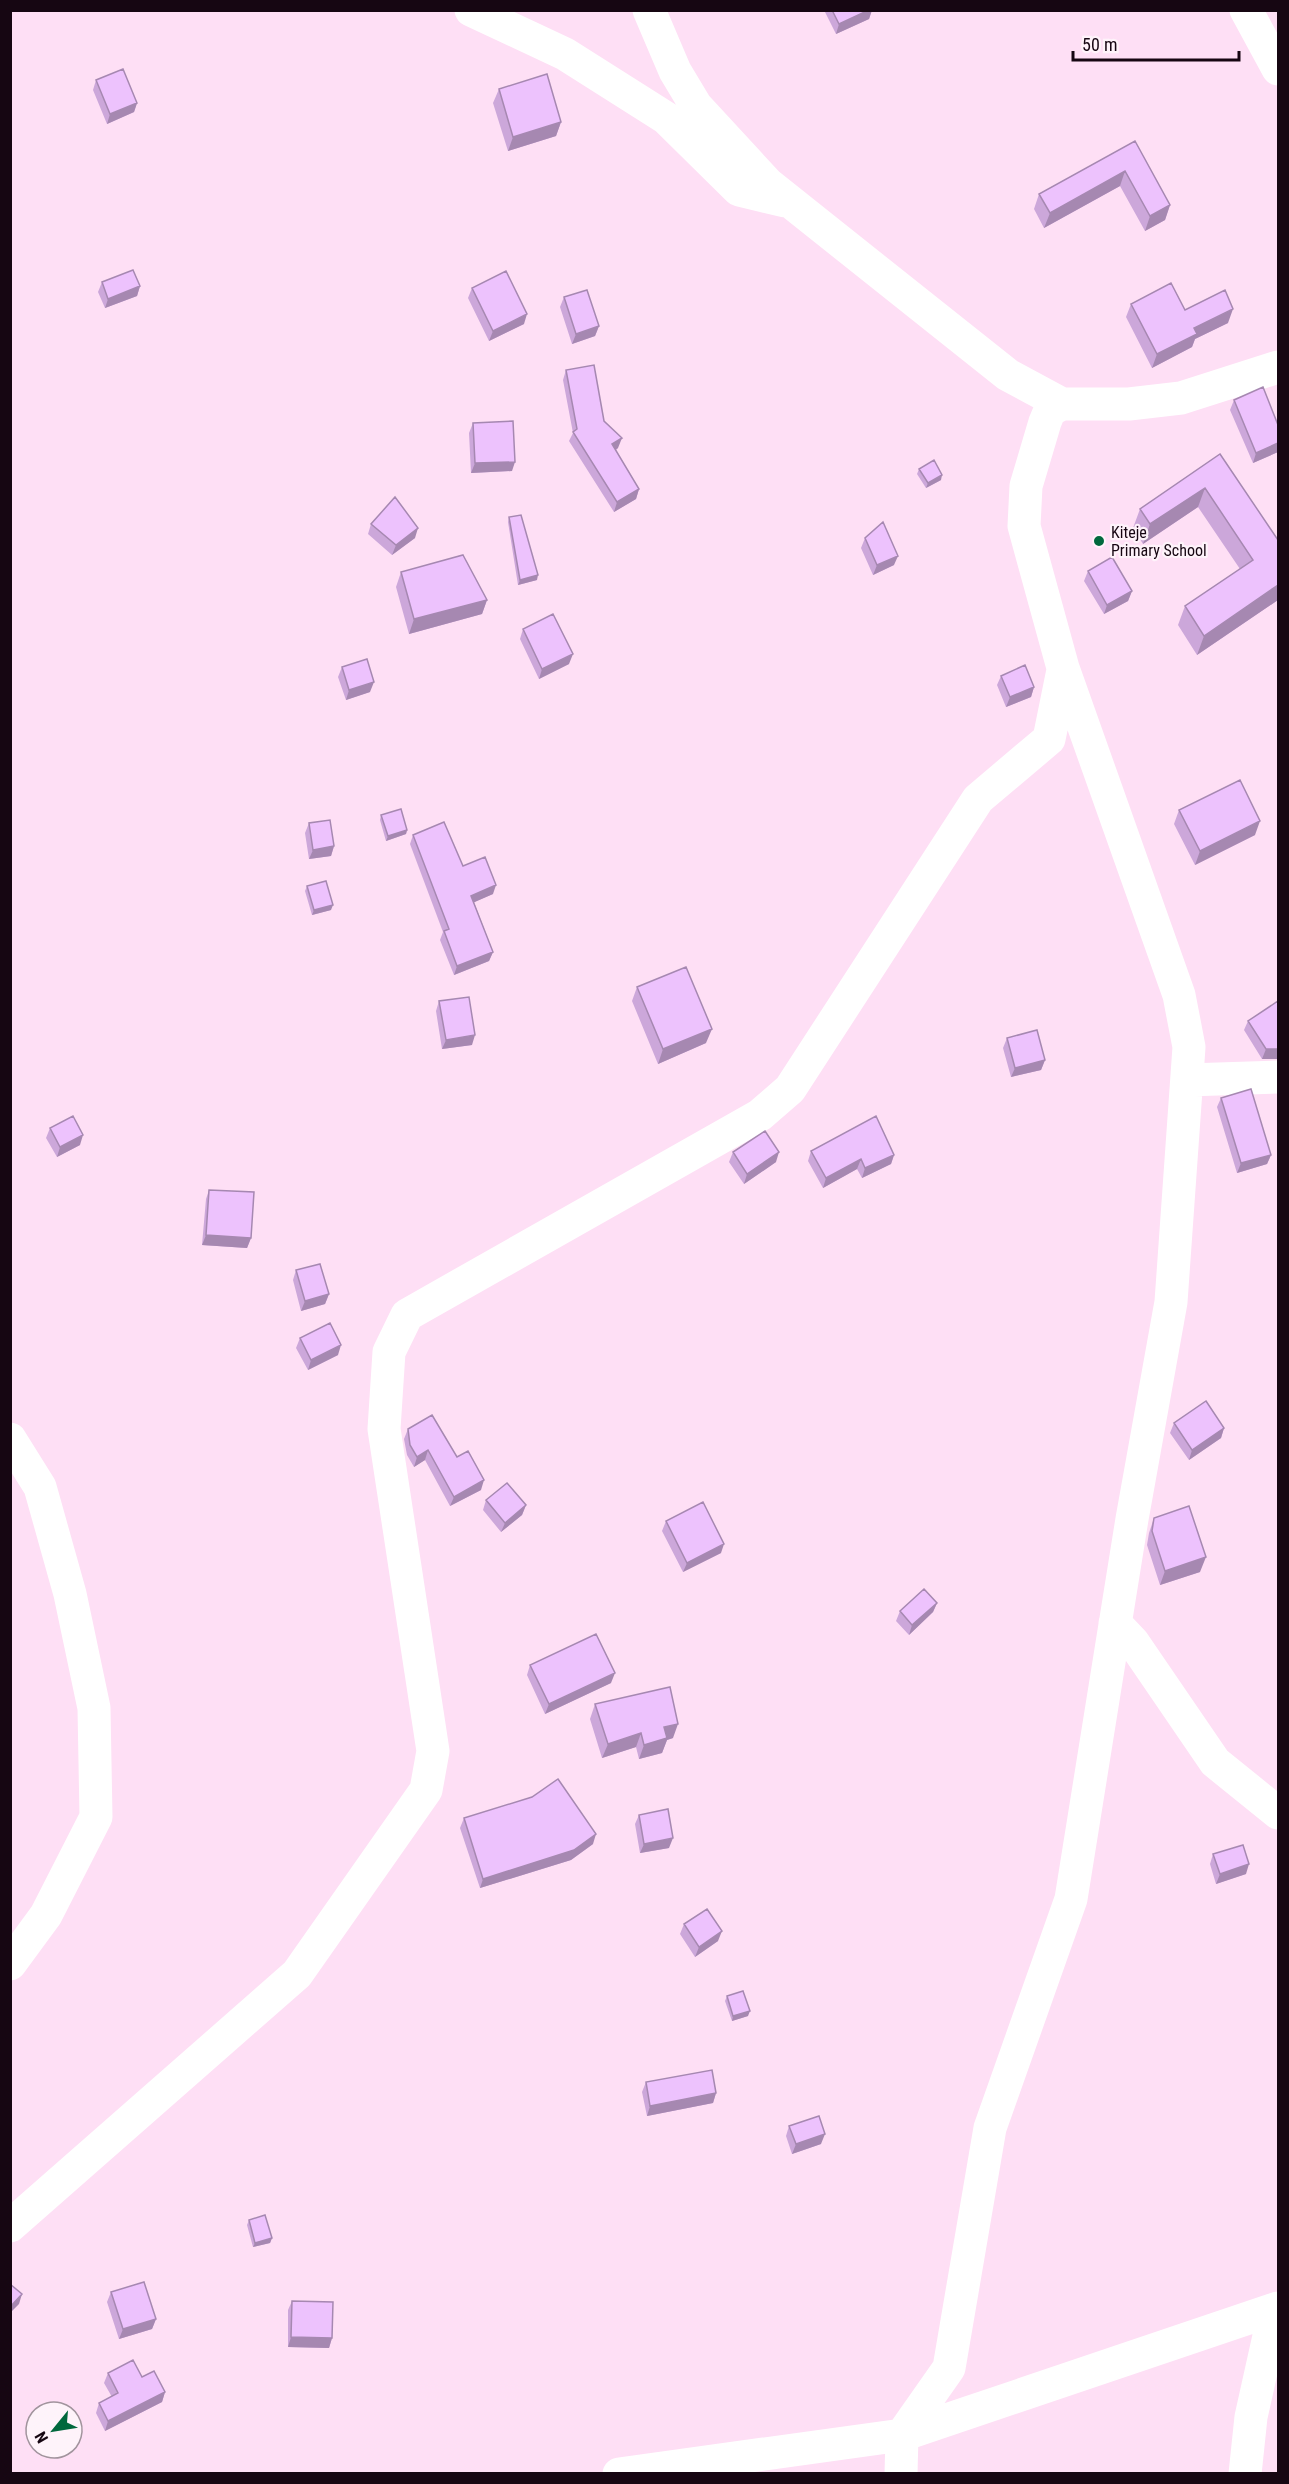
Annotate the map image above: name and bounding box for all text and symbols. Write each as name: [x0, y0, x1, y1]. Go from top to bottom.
scale bar: [1073, 24, 1240, 62]
text: 50 m: [1082, 34, 1117, 55]
place label: Kiteje Primary School: [1111, 523, 1207, 560]
marker: Kiteje Primary School: [1092, 534, 1106, 548]
north arrow: [24, 2400, 84, 2460]
text: N: [31, 2428, 52, 2446]

